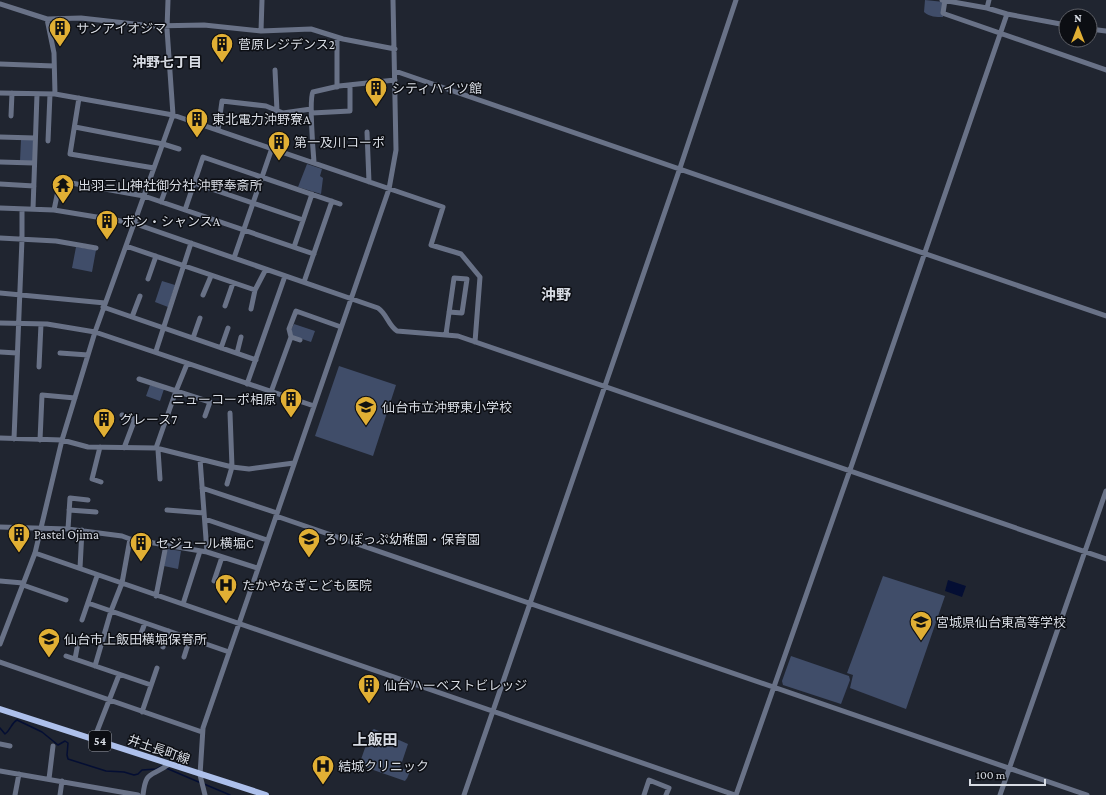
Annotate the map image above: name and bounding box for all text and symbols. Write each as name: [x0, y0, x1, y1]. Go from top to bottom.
north arrow: [1058, 8, 1098, 48]
text: N: [1074, 12, 1082, 24]
building icon: サンアイオジマ: [47, 15, 73, 48]
place label: サンアイオジマ: [76, 21, 166, 36]
building icon: 菅原レジデンス2: [209, 31, 235, 64]
place label: 菅原レジデンス2: [238, 37, 335, 52]
district label: 沖野七丁目: [132, 54, 202, 70]
building icon: シティハイツ館: [363, 75, 389, 108]
place label: シティハイツ館: [392, 81, 482, 96]
building icon: 東北電力沖野寮A: [184, 106, 210, 139]
place label: 東北電力沖野寮A: [212, 112, 311, 127]
building icon: 第一及川コーポ: [266, 129, 292, 162]
place label: 第一及川コーポ: [294, 135, 385, 150]
temple icon: 出羽三山神社御分社 沖野奉斎所: [50, 172, 76, 205]
place label: 出羽三山神社御分社 沖野奉斎所: [78, 178, 262, 193]
building icon: ボン・シャンスA: [94, 208, 120, 241]
place label: ボン・シャンスA: [122, 214, 221, 229]
district label: 沖野: [541, 286, 571, 303]
building icon: ニューコーポ相原: [278, 386, 304, 419]
place label: ニューコーポ相原: [172, 392, 276, 407]
school or university icon: 仙台市立沖野東小学校: [353, 394, 379, 427]
place label: 仙台市立沖野東小学校: [382, 400, 512, 415]
building icon: グレース7: [91, 406, 117, 439]
place label: グレース7: [120, 412, 177, 427]
building icon: Pastel Ojima: [6, 521, 32, 554]
school or university icon: ろりぽっぷ幼稚園・保育園: [296, 526, 322, 559]
place label: Pastel Ojima: [34, 527, 99, 543]
building icon: セジュール横堀C: [128, 530, 154, 563]
place label: ろりぽっぷ幼稚園・保育園: [324, 532, 480, 547]
place label: セジュール横堀C: [156, 536, 254, 551]
hospital icon: たかやなぎこども医院: [213, 572, 239, 605]
place label: たかやなぎこども医院: [242, 578, 372, 593]
school or university icon: 宮城県仙台東高等学校: [908, 609, 934, 642]
place label: 宮城県仙台東高等学校: [936, 615, 1066, 630]
school or university icon: 仙台市上飯田横堀保育所: [36, 626, 62, 659]
place label: 仙台市上飯田横堀保育所: [64, 632, 207, 647]
building icon: 仙台ハーベストビレッジ: [356, 672, 382, 705]
place label: 仙台ハーベストビレッジ: [384, 678, 527, 693]
road number: 54: [89, 731, 111, 751]
street label: 井土長町線: [126, 732, 192, 767]
district label: 上飯田: [352, 732, 398, 748]
hospital icon: 結城クリニック: [310, 753, 336, 786]
place label: 結城クリニック: [338, 759, 429, 774]
scale bar: [970, 761, 1045, 787]
text: 100 m: [976, 768, 1006, 782]

